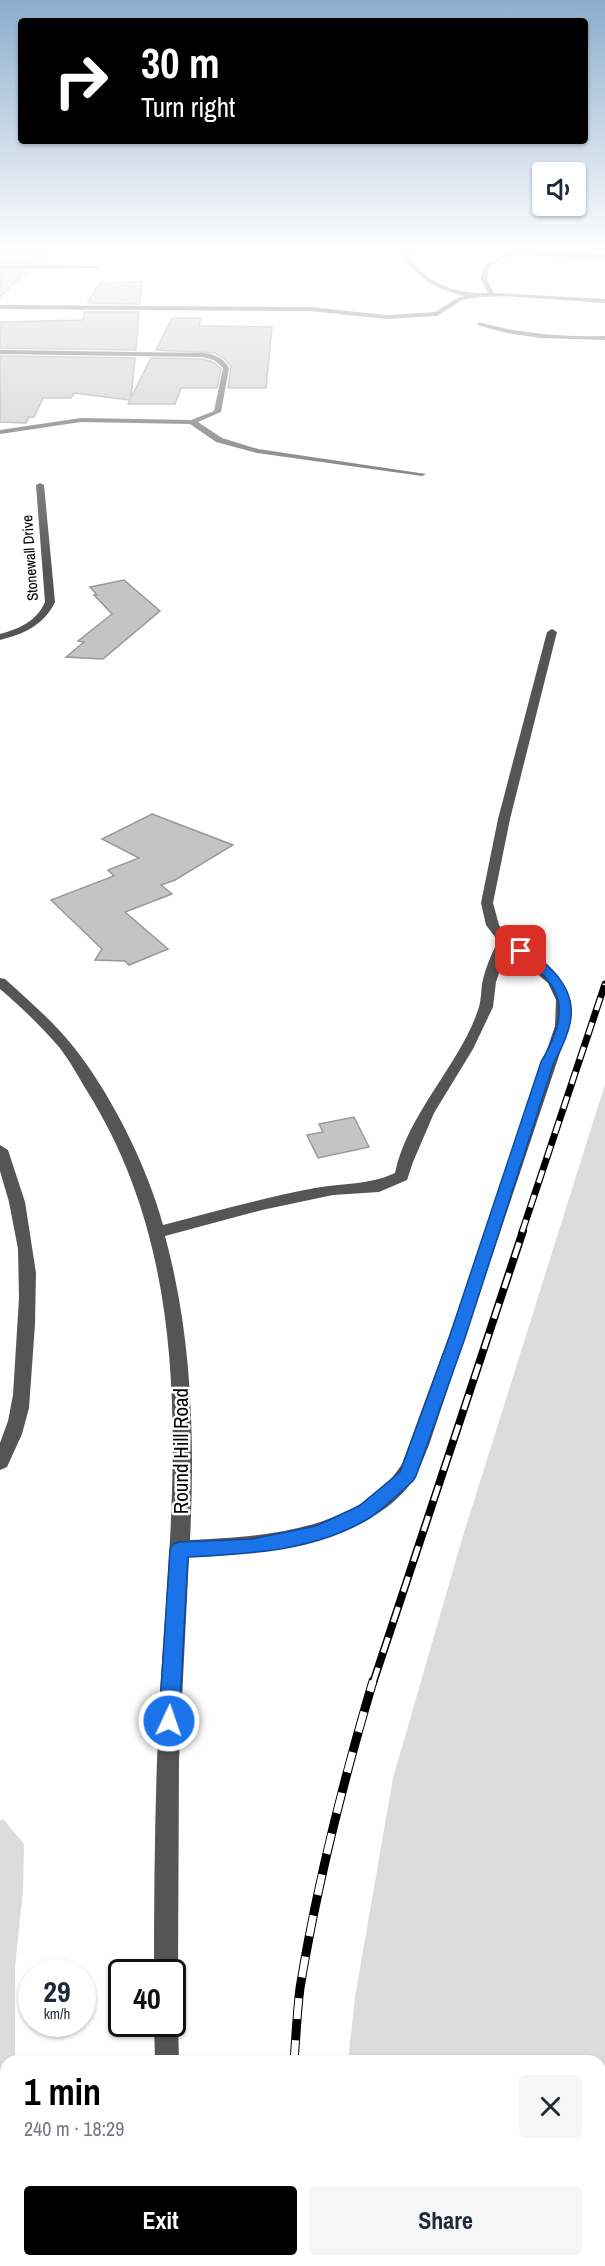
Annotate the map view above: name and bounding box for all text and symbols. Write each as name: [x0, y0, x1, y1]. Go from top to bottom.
text: 30 m: [141, 35, 220, 91]
icon: right: [42, 42, 120, 120]
text: Turn right: [141, 89, 235, 125]
map controls: [532, 162, 586, 216]
button: sound: [532, 162, 586, 216]
street label: Stonewall Drive: [16, 514, 43, 602]
pin: [495, 925, 546, 976]
icon: arrive: [504, 934, 537, 967]
street label: Round Hill Road: [166, 1388, 195, 1514]
position arrow: [137, 1689, 201, 1753]
speed limit sign: 40: [108, 1959, 186, 2037]
text: 29: [43, 1971, 71, 2011]
text: km/h: [44, 2003, 70, 2024]
text: 1 min: [24, 2068, 101, 2116]
button: close: [519, 2075, 582, 2138]
text: 240 m · 18:29: [24, 2115, 124, 2142]
button: Exit: [24, 2186, 297, 2255]
button: Share: [309, 2186, 582, 2255]

